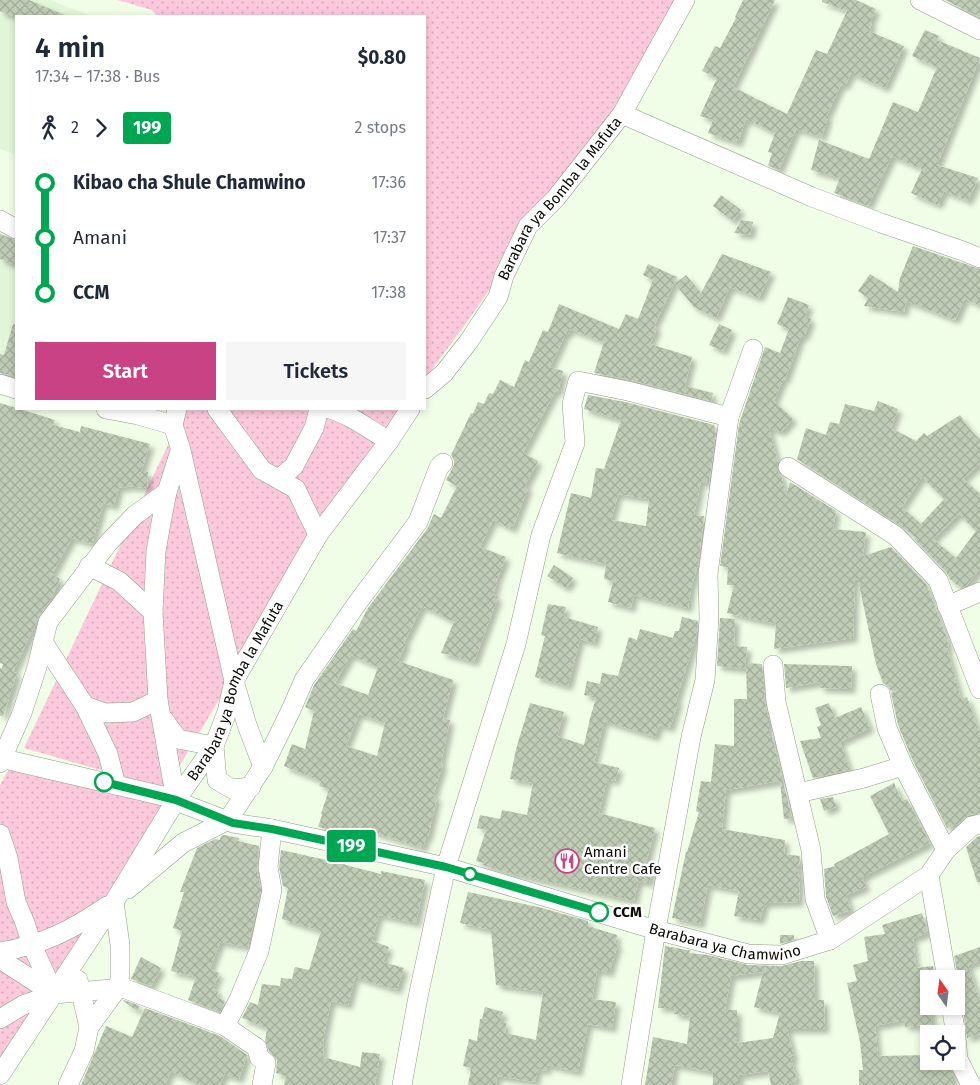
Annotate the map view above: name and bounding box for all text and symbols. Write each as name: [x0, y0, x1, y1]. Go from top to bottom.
text: 4 min: [35, 31, 105, 64]
text: $0.80: [358, 46, 406, 69]
text: 17:34 – 17:38 · Bus: [35, 67, 160, 86]
street label: Barabara ya Bomba la Mafuta: [494, 113, 625, 283]
icon: walk: [35, 114, 63, 142]
icon: forward: [87, 114, 115, 142]
text: 199: [133, 117, 161, 139]
text: 2: [71, 118, 79, 137]
text: 2 stops: [355, 118, 406, 137]
text: Kibao cha Shule Chamwino: [73, 171, 306, 194]
text: 17:36: [371, 173, 406, 192]
text: Amani: [73, 226, 127, 249]
text: 17:37: [373, 228, 406, 247]
text: CCM: [73, 281, 109, 304]
text: 17:38: [371, 283, 406, 302]
button: Start: [35, 342, 216, 400]
button: Tickets: [226, 342, 406, 400]
street label: Barabara ya Bomba la Mafuta: [183, 598, 287, 784]
unlabelled marker: [94, 772, 114, 792]
line badge: 199: [322, 830, 380, 862]
text: 199: [337, 835, 365, 857]
place label: Amani Centre Cafe: [584, 843, 661, 878]
restaurant icon: Amani Centre Cafe: [554, 848, 580, 874]
unlabelled marker: [463, 867, 477, 881]
marker: CCM: [589, 902, 609, 922]
place label: CCM: [613, 903, 642, 921]
street label: Barabara ya Chamwino: [647, 919, 803, 964]
north arrow: [920, 970, 965, 1015]
map controls: [920, 970, 965, 1070]
button: locate: [920, 1025, 965, 1070]

